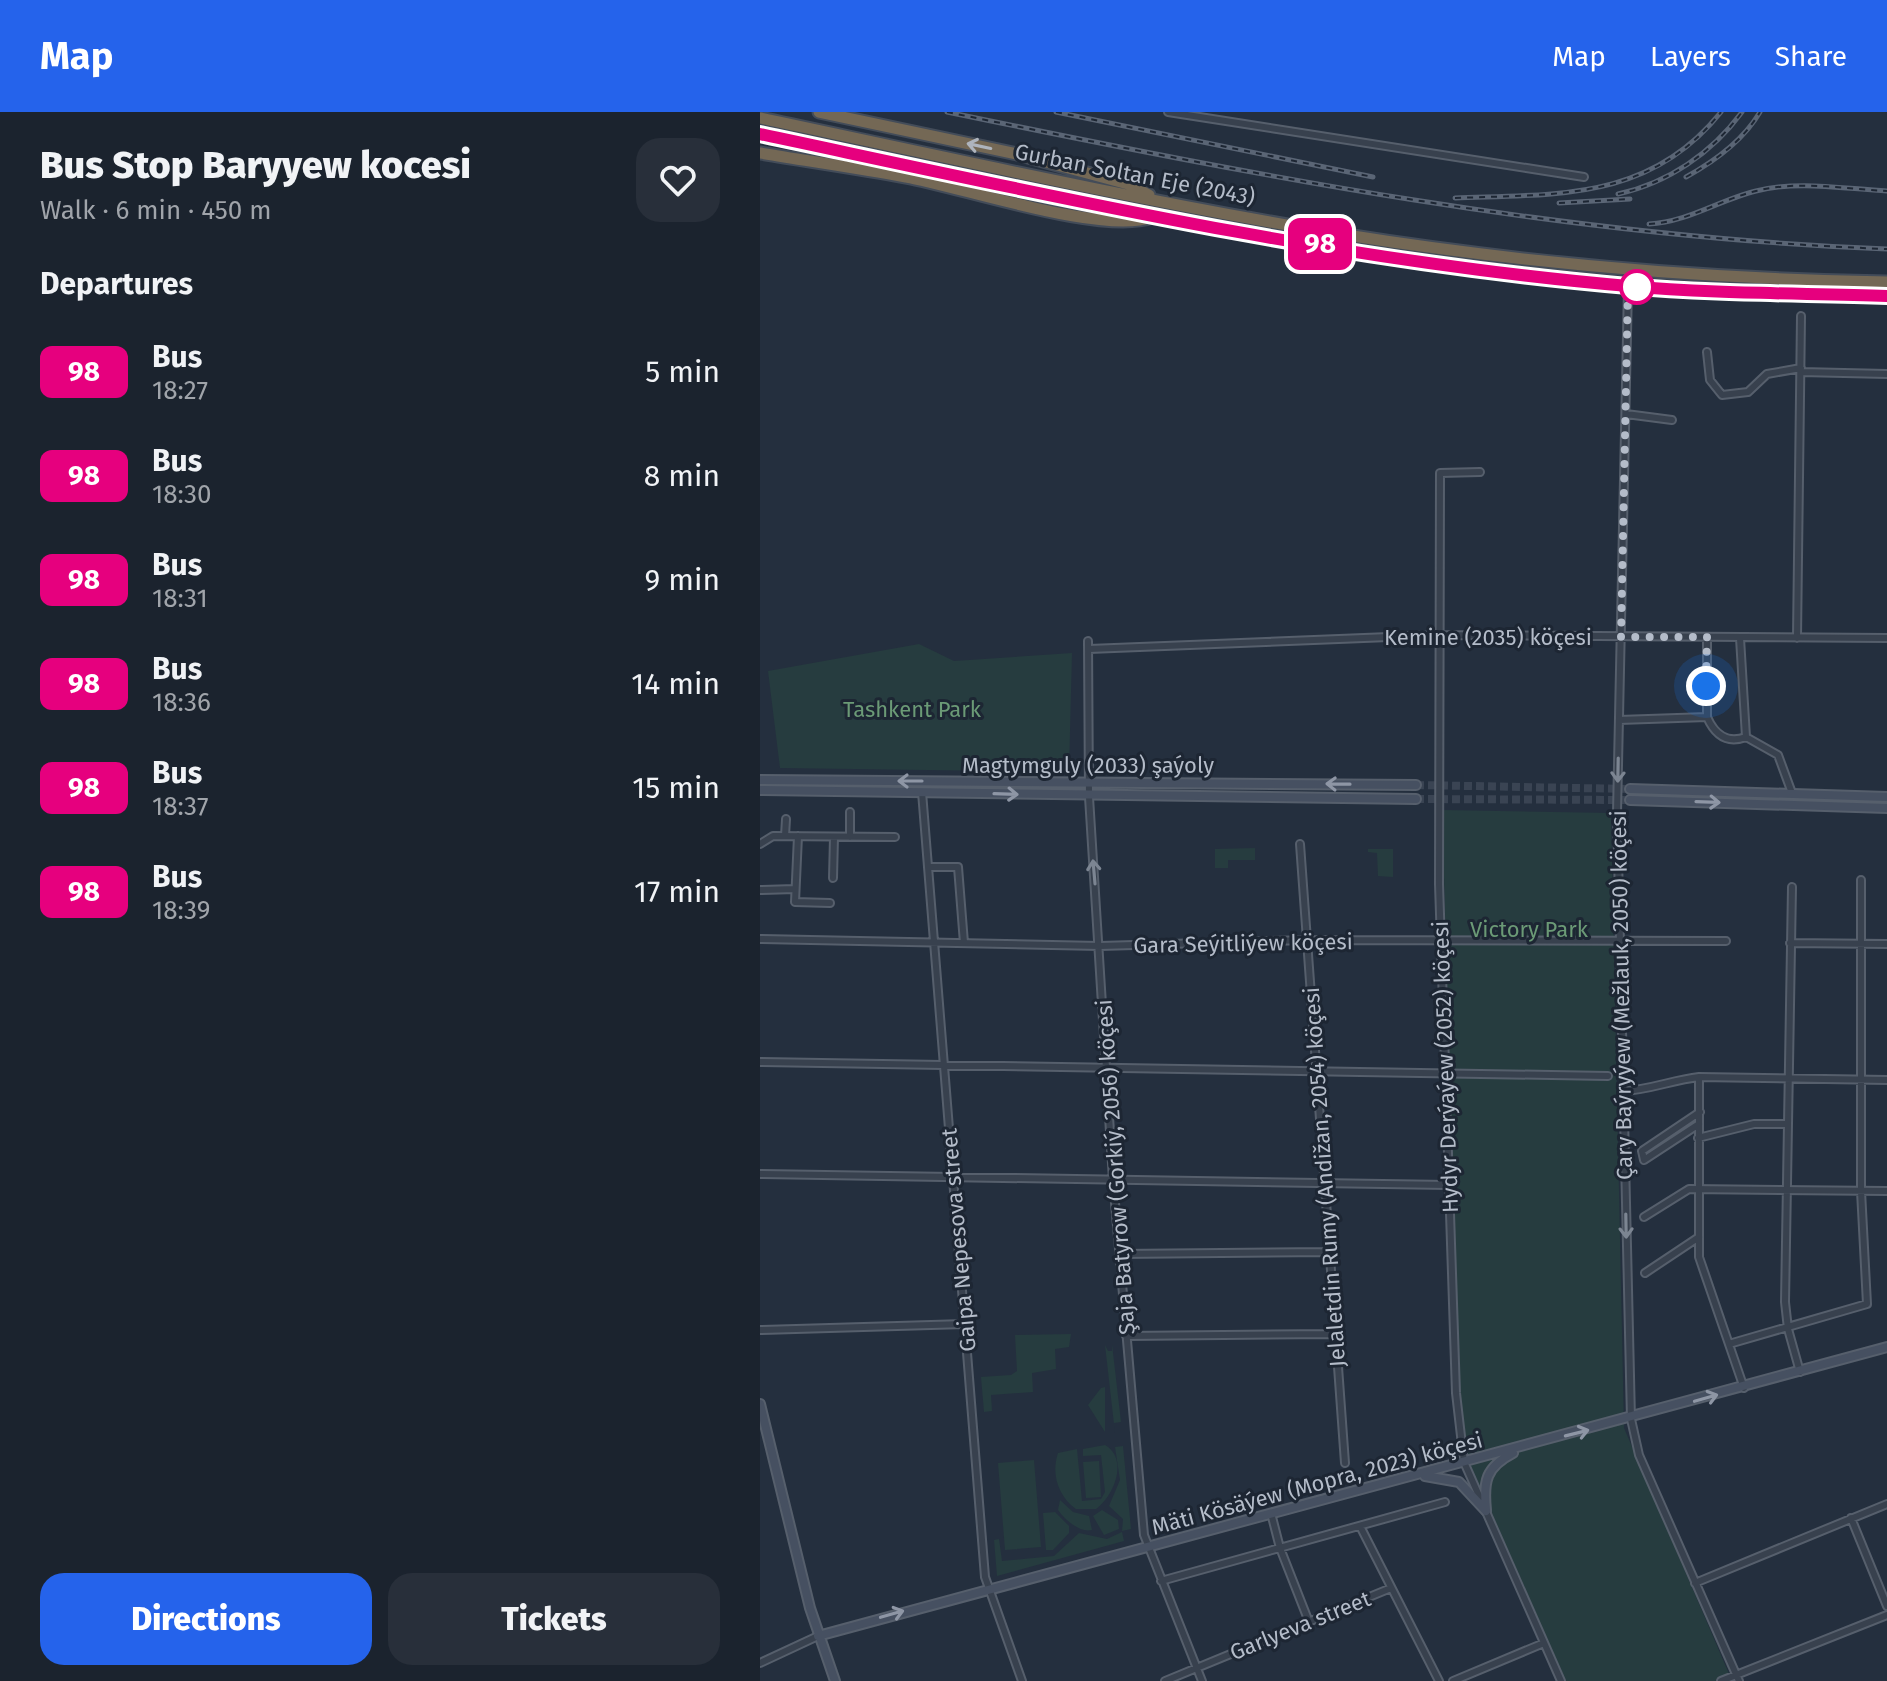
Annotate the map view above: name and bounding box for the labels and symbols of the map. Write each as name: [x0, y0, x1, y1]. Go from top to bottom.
one-way arrow: [967, 138, 992, 153]
street label: Gurban Soltan Eje (2043): [1013, 138, 1257, 211]
line badge: 98: [1284, 218, 1356, 270]
unlabelled marker: [1620, 270, 1654, 304]
street label: Kemine (2035) köçesi: [1384, 624, 1592, 651]
your location: [1686, 666, 1726, 706]
park label: Tashkent Park: [843, 696, 982, 723]
street label: Magtymguly (2033) şaýoly: [962, 752, 1214, 779]
one-way arrow: [1610, 756, 1626, 783]
one-way arrow: [897, 773, 924, 789]
one-way arrow: [1325, 776, 1352, 792]
one-way arrow: [992, 787, 1019, 802]
one-way arrow: [1694, 795, 1721, 810]
street label: Çary Baýryýew (Mežlauk, 2050) köçesi: [1605, 810, 1639, 1180]
one-way arrow: [1086, 859, 1101, 886]
park label: Victory Park: [1470, 916, 1589, 943]
street label: Hydyr Derýaýew (2052) köçesi: [1427, 920, 1464, 1214]
street label: Gara Seýitliýew köçesi: [1133, 928, 1353, 959]
street label: Jelaletdin Rumy (Andižan, 2054) köçesi: [1298, 986, 1351, 1368]
street label: Şaja Batyrow (Gorkiý, 2056) köçesi: [1090, 998, 1141, 1336]
street label: Gaipa Nepesova street: [935, 1127, 982, 1353]
one-way arrow: [1618, 1212, 1633, 1239]
one-way arrow: [1692, 1390, 1718, 1405]
one-way arrow: [1563, 1425, 1589, 1440]
street label: Mäti Kösäýew (Mopra, 2023) köçesi: [1149, 1426, 1486, 1541]
street label: Garlyeva street: [1226, 1585, 1375, 1666]
one-way arrow: [879, 1606, 905, 1621]

